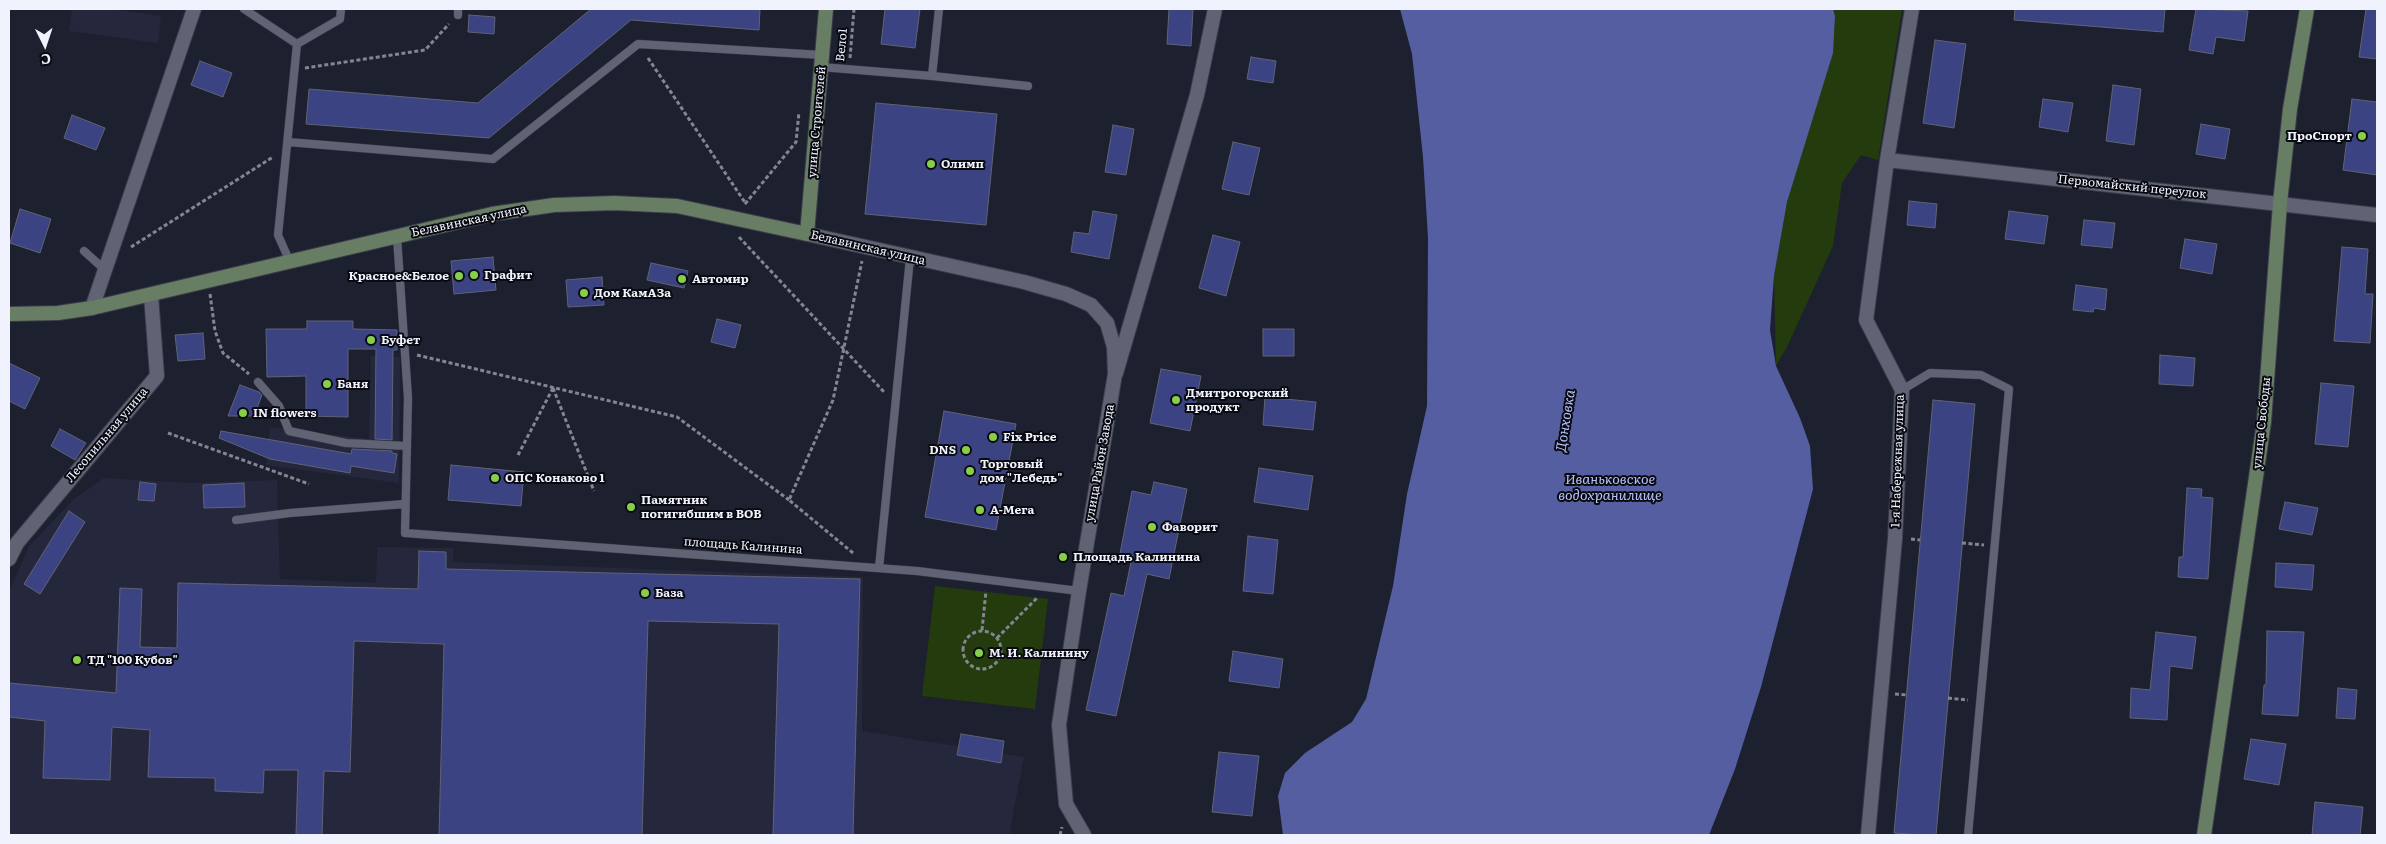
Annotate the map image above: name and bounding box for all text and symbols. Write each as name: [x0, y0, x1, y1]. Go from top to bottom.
north arrow: [20, 20, 70, 70]
street label: Вело1: [833, 28, 851, 62]
text: С: [40, 50, 52, 70]
street label: улица Строителей: [805, 66, 829, 178]
place label: ПроСпорт: [2287, 129, 2352, 143]
marker: ПроСпорт: [2356, 130, 2368, 142]
place label: Олимп: [941, 157, 984, 171]
marker: Олимп: [925, 158, 937, 170]
street label: Первомайский переулок: [2057, 172, 2207, 202]
street label: Белавинская улица: [410, 202, 528, 240]
street label: Белавинская улица: [809, 228, 927, 268]
place label: Графит: [484, 268, 532, 282]
place label: Красное&Белое: [348, 269, 449, 283]
marker: Графит: [468, 269, 480, 281]
marker: Красное&Белое: [453, 270, 465, 282]
place label: Автомир: [692, 272, 749, 286]
marker: Автомир: [676, 273, 688, 285]
place label: Дом КамАЗа: [594, 286, 671, 300]
marker: Дом КамАЗа: [578, 287, 590, 299]
place label: Буфет: [381, 333, 421, 347]
marker: Буфет: [365, 334, 377, 346]
street label: улица Свободы: [2250, 376, 2274, 470]
place label: Баня: [337, 377, 368, 391]
marker: Баня: [321, 378, 333, 390]
street label: Лесопильная улица: [63, 385, 151, 485]
place label: Дмитрогорский продукт: [1186, 386, 1289, 414]
water label: Донховка: [1553, 389, 1579, 453]
marker: Дмитрогорский продукт: [1170, 394, 1182, 406]
street label: 1-я Набережная улица: [1888, 394, 1908, 528]
street label: улица Район Завода: [1083, 403, 1117, 523]
place label: IN flowers: [253, 406, 316, 420]
marker: IN flowers: [237, 407, 249, 419]
place label: Fix Price: [1003, 430, 1057, 444]
marker: Fix Price: [987, 431, 999, 443]
place label: DNS: [929, 443, 956, 457]
marker: DNS: [960, 444, 972, 456]
place label: Торговый дом "Лебедь": [980, 457, 1062, 485]
marker: Торговый дом "Лебедь": [964, 465, 976, 477]
place label: ОПС Конаково 1: [505, 471, 605, 485]
marker: ОПС Конаково 1: [489, 472, 501, 484]
water label: Иваньковское водохранилище: [1558, 472, 1662, 504]
place label: Памятник погигибшим в ВОВ: [641, 493, 762, 521]
marker: Памятник погигибшим в ВОВ: [625, 501, 637, 513]
place label: А-Мега: [990, 503, 1034, 517]
marker: А-Мега: [974, 504, 986, 516]
place label: Фаворит: [1162, 520, 1218, 534]
marker: Фаворит: [1146, 521, 1158, 533]
street label: площадь Калинина: [683, 535, 803, 557]
place label: Площадь Калинина: [1073, 550, 1200, 564]
marker: Площадь Калинина: [1057, 551, 1069, 563]
place label: База: [655, 586, 684, 600]
marker: База: [639, 587, 651, 599]
place label: М. И. Калинину: [989, 646, 1089, 660]
marker: М. И. Калинину: [973, 647, 985, 659]
place label: ТД "100 Кубов": [87, 653, 178, 667]
marker: ТД "100 Кубов": [71, 654, 83, 666]

